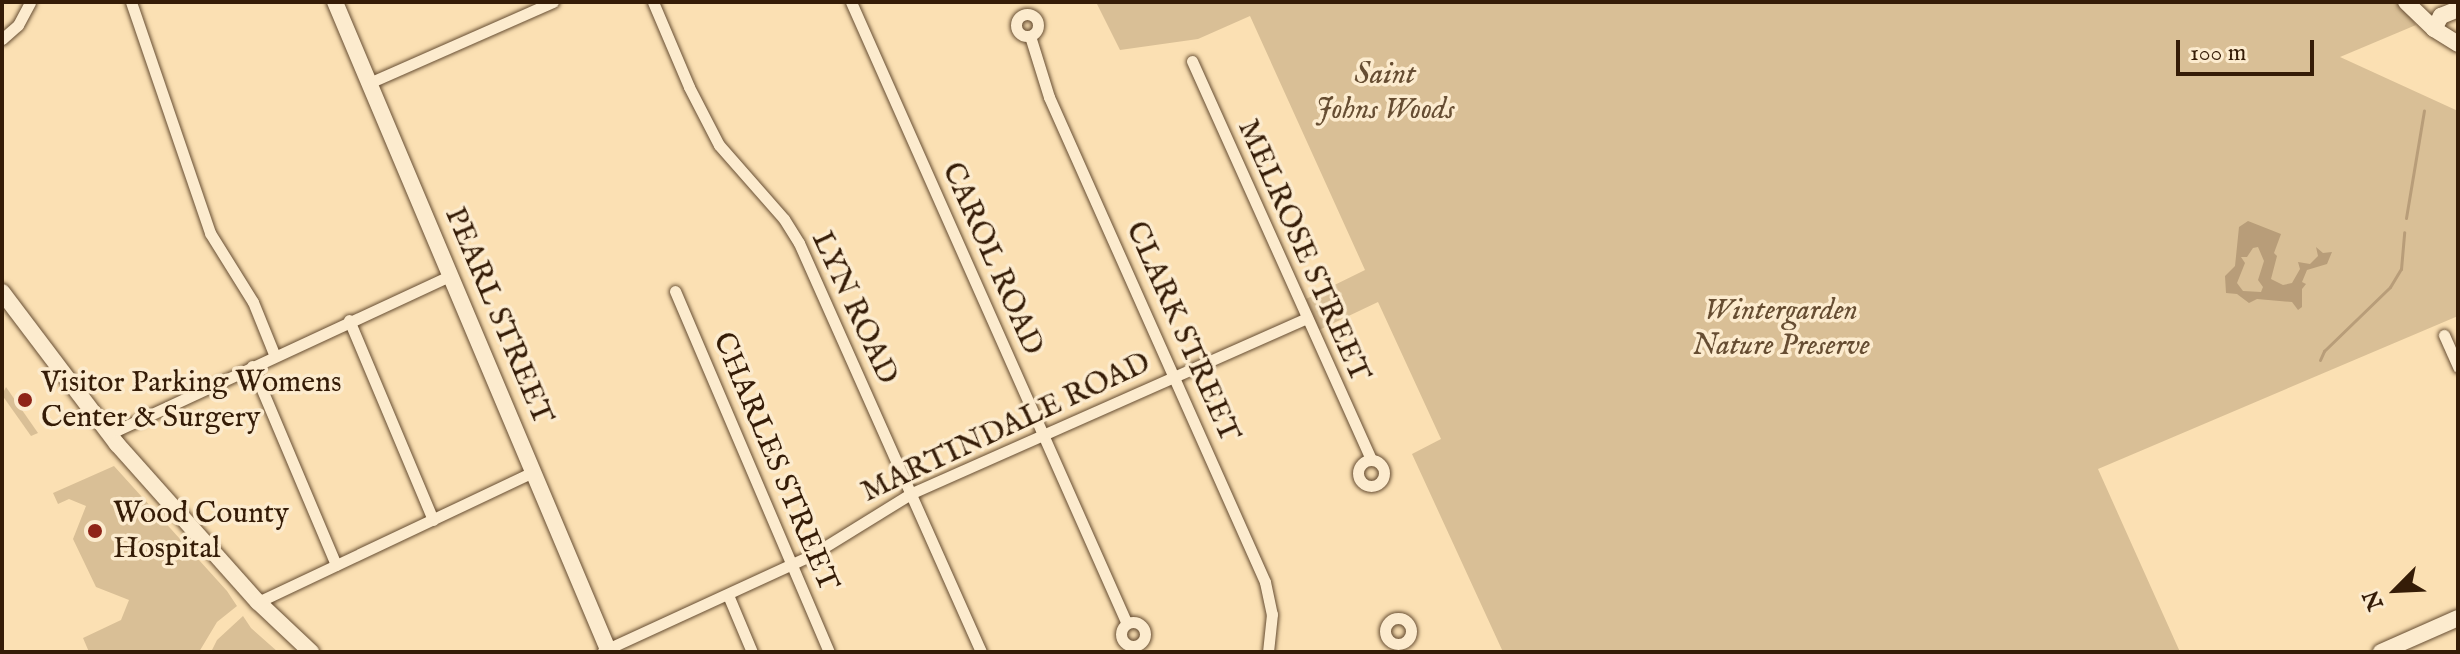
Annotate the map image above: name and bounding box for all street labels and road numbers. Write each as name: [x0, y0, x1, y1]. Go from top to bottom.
street label: MELROSE STREET: [1229, 114, 1377, 388]
street label: CAROL ROAD: [933, 157, 1051, 361]
street label: PEARL STREET: [436, 202, 560, 430]
street label: CLARK STREET: [1117, 216, 1247, 448]
street label: LYN ROAD: [803, 226, 905, 390]
street label: CHARLES STREET: [704, 327, 846, 597]
street label: MARTINDALE ROAD: [856, 345, 1156, 511]

